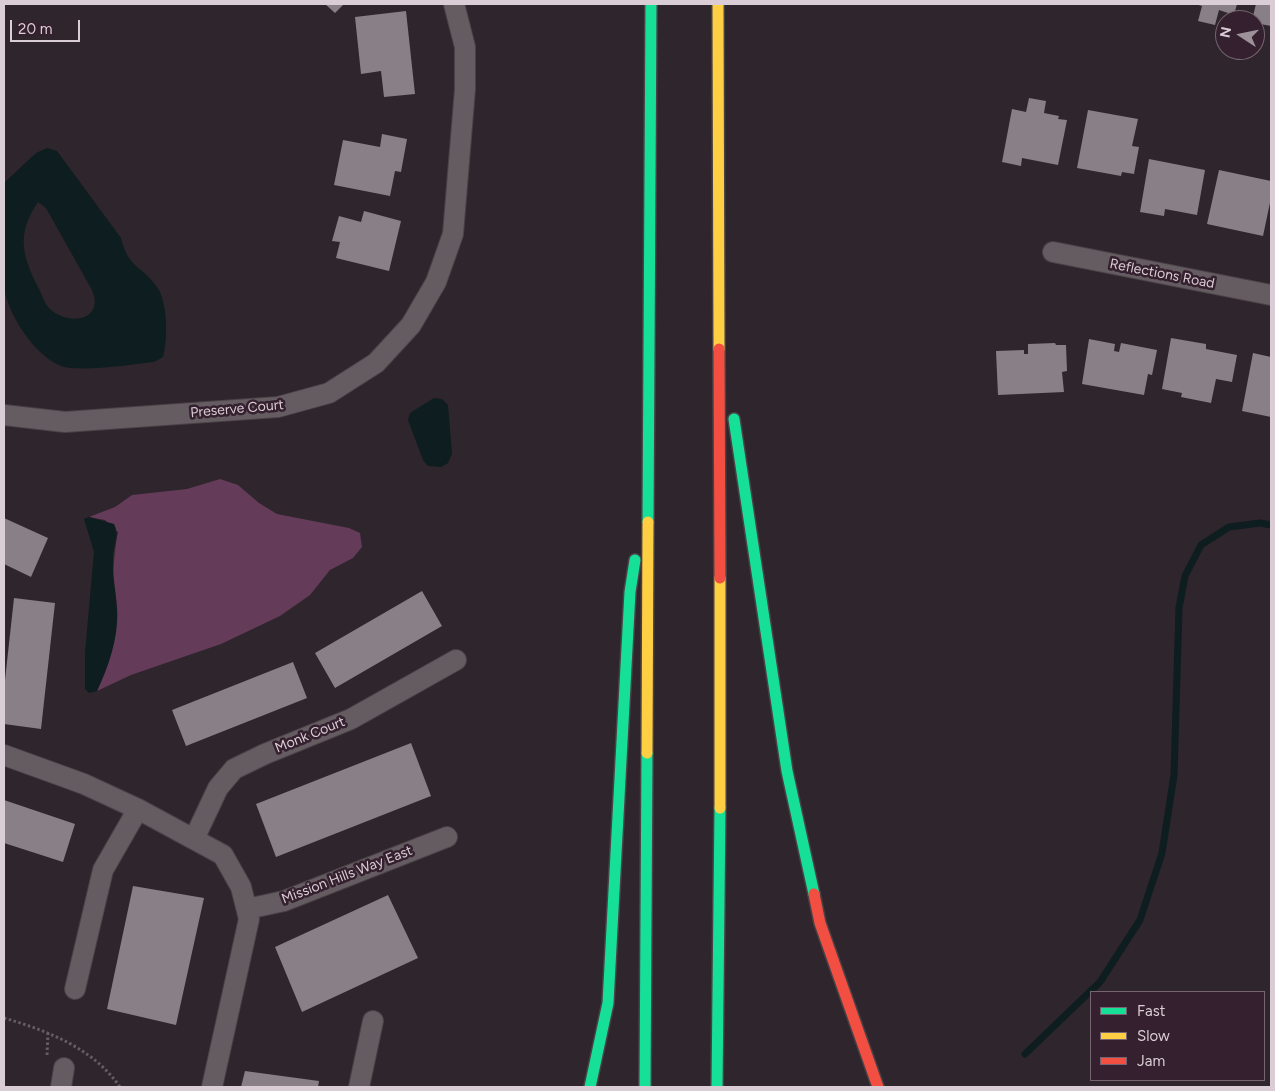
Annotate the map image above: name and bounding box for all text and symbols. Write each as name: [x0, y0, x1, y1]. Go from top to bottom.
scale bar: [12, 10, 82, 42]
north arrow: [1215, 10, 1265, 60]
text: 20 m: [18, 20, 52, 38]
text: N: [1216, 25, 1235, 39]
street label: Reflections Road: [1108, 256, 1216, 292]
street label: Preserve Court: [190, 397, 284, 421]
street label: Monk Court: [273, 713, 347, 757]
street label: Mission Hills Way East: [279, 842, 415, 908]
legend: [1090, 991, 1265, 1081]
text: Fast: [1137, 1002, 1165, 1020]
text: Slow: [1137, 1027, 1170, 1045]
text: Jam: [1137, 1052, 1165, 1070]

